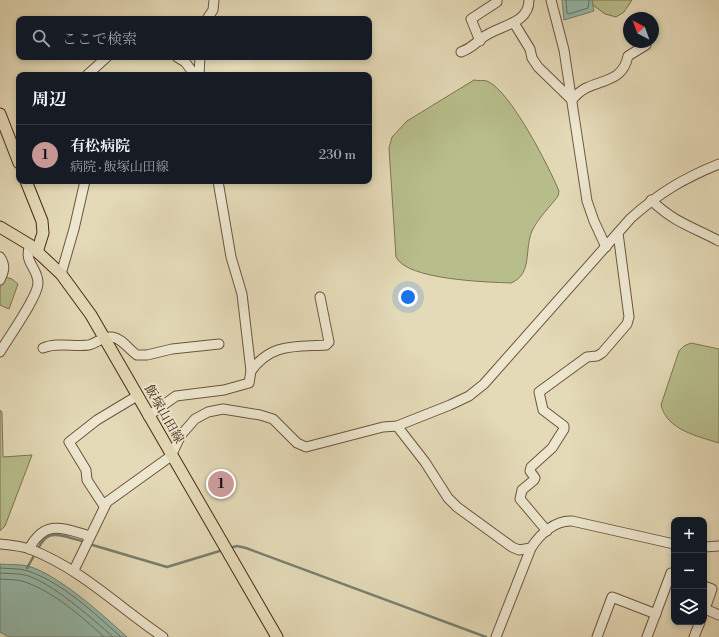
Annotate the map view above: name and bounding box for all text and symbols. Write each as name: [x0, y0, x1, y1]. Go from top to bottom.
north arrow: [623, 12, 659, 48]
search box: [16, 16, 372, 60]
icon: search: [30, 27, 52, 49]
text: ここで検索: [62, 30, 137, 49]
text: 周辺: [32, 89, 66, 111]
text: 有松病院: [70, 137, 130, 156]
text: 1: [42, 147, 48, 163]
text: 230 m: [319, 147, 356, 163]
text: 病院 · 飯塚山田線: [70, 159, 169, 175]
your location: [398, 287, 418, 307]
street label: 飯塚山田線: [141, 382, 187, 446]
pin: 1: [208, 469, 234, 499]
map controls: [671, 517, 707, 625]
button: +: [671, 517, 707, 553]
button: −: [671, 553, 707, 589]
button: layers: [671, 589, 707, 625]

